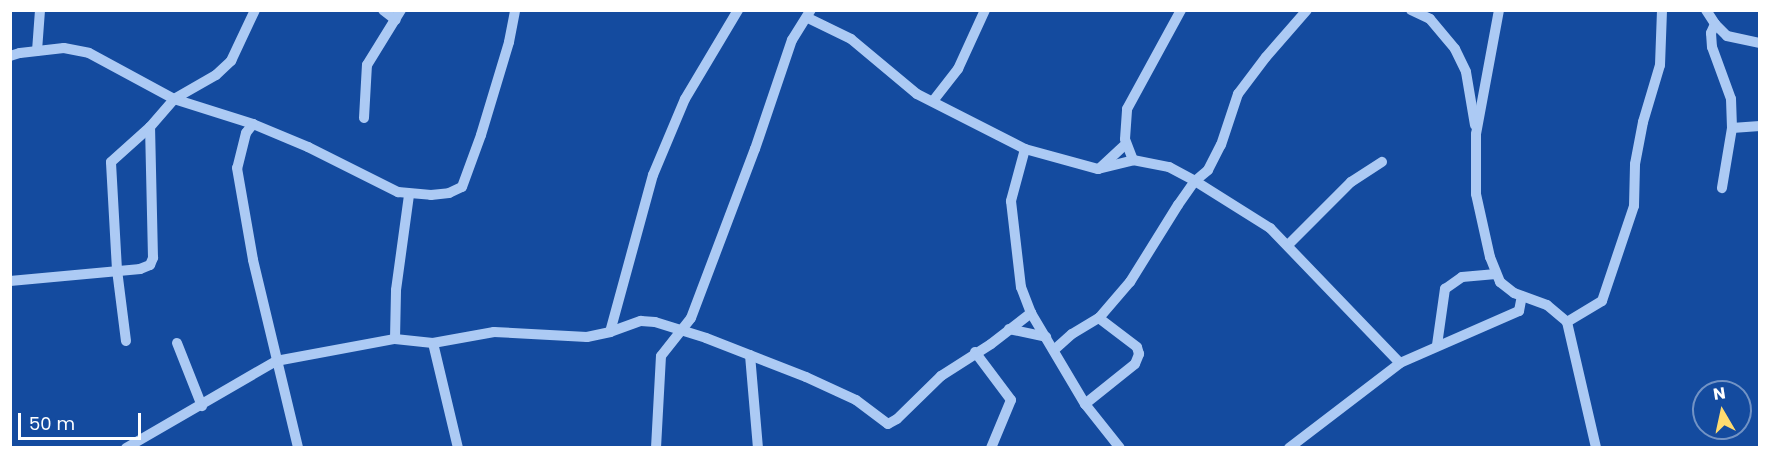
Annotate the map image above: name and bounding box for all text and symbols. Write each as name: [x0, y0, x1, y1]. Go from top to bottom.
north arrow: [1692, 380, 1752, 440]
text: N: [1712, 381, 1727, 406]
scale bar: [21, 401, 144, 439]
text: 50 m: [29, 411, 75, 436]

